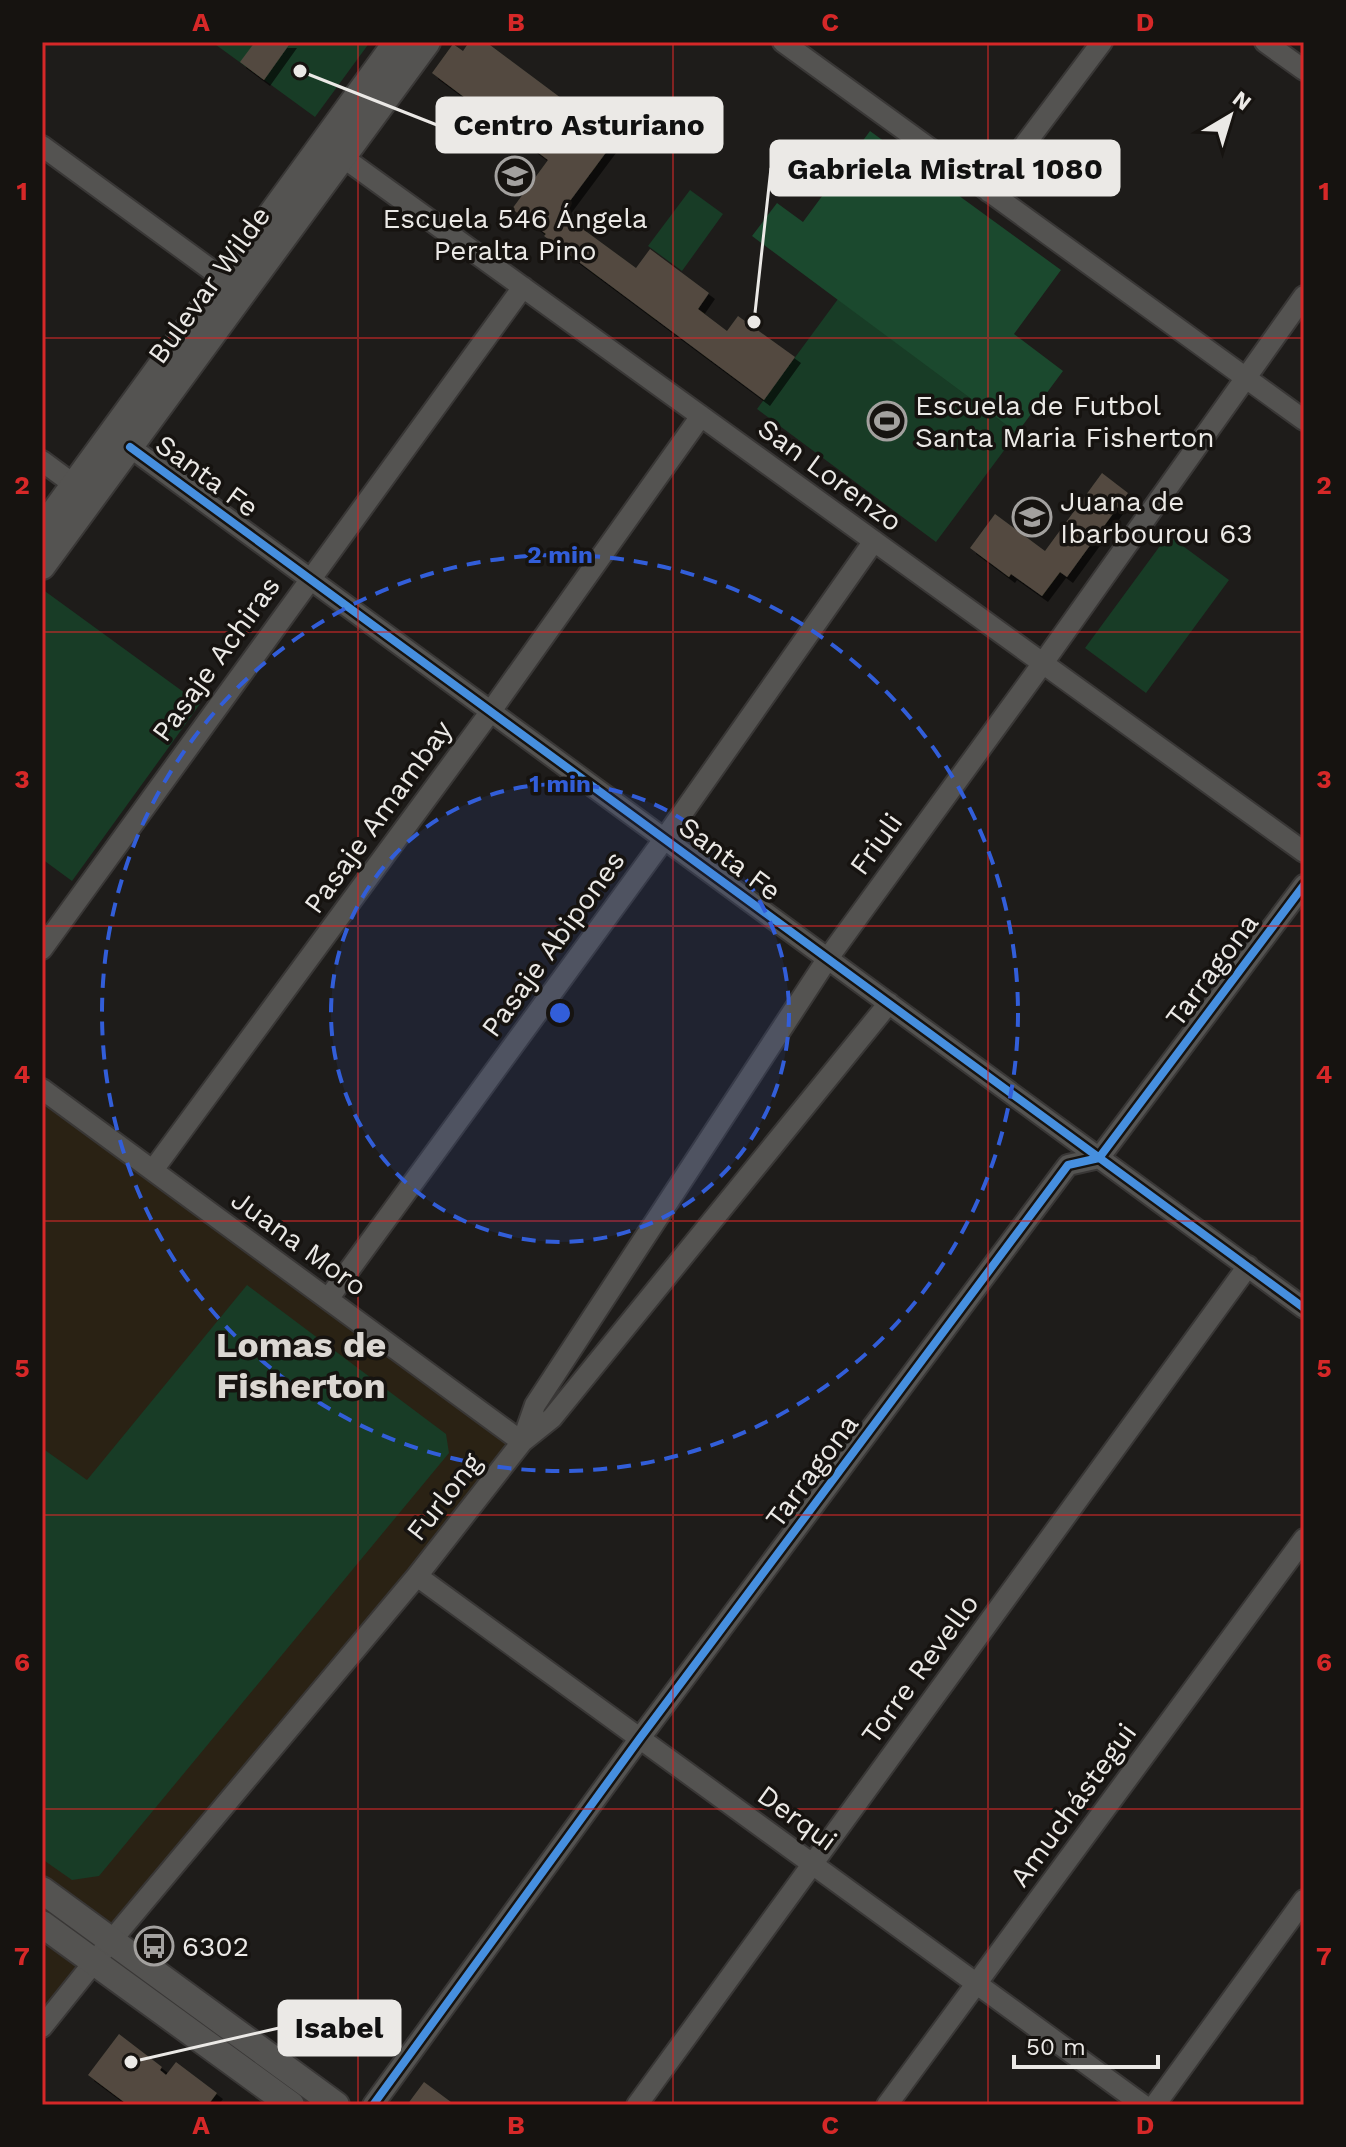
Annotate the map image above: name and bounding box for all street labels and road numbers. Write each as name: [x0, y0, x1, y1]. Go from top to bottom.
street label: Bulevar Wilde: [141, 200, 277, 370]
street label: San Lorenzo: [752, 412, 908, 538]
street label: Santa Fe: [149, 428, 265, 524]
street label: Pasaje Achiras: [145, 570, 287, 748]
street label: Pasaje Amambay: [297, 714, 459, 920]
street label: Friuli: [843, 807, 909, 881]
street label: Santa Fe: [673, 810, 787, 908]
street label: Pasaje Abipones: [475, 845, 631, 1043]
street label: Tarragona: [1159, 907, 1265, 1033]
street label: Juana Moro: [225, 1183, 373, 1303]
street label: Tarragona: [759, 1408, 865, 1534]
street label: Furlong: [400, 1446, 489, 1547]
street label: Torre Revello: [855, 1588, 985, 1750]
street label: Amuchástegui: [1003, 1717, 1143, 1893]
street label: Derqui: [751, 1778, 843, 1858]

